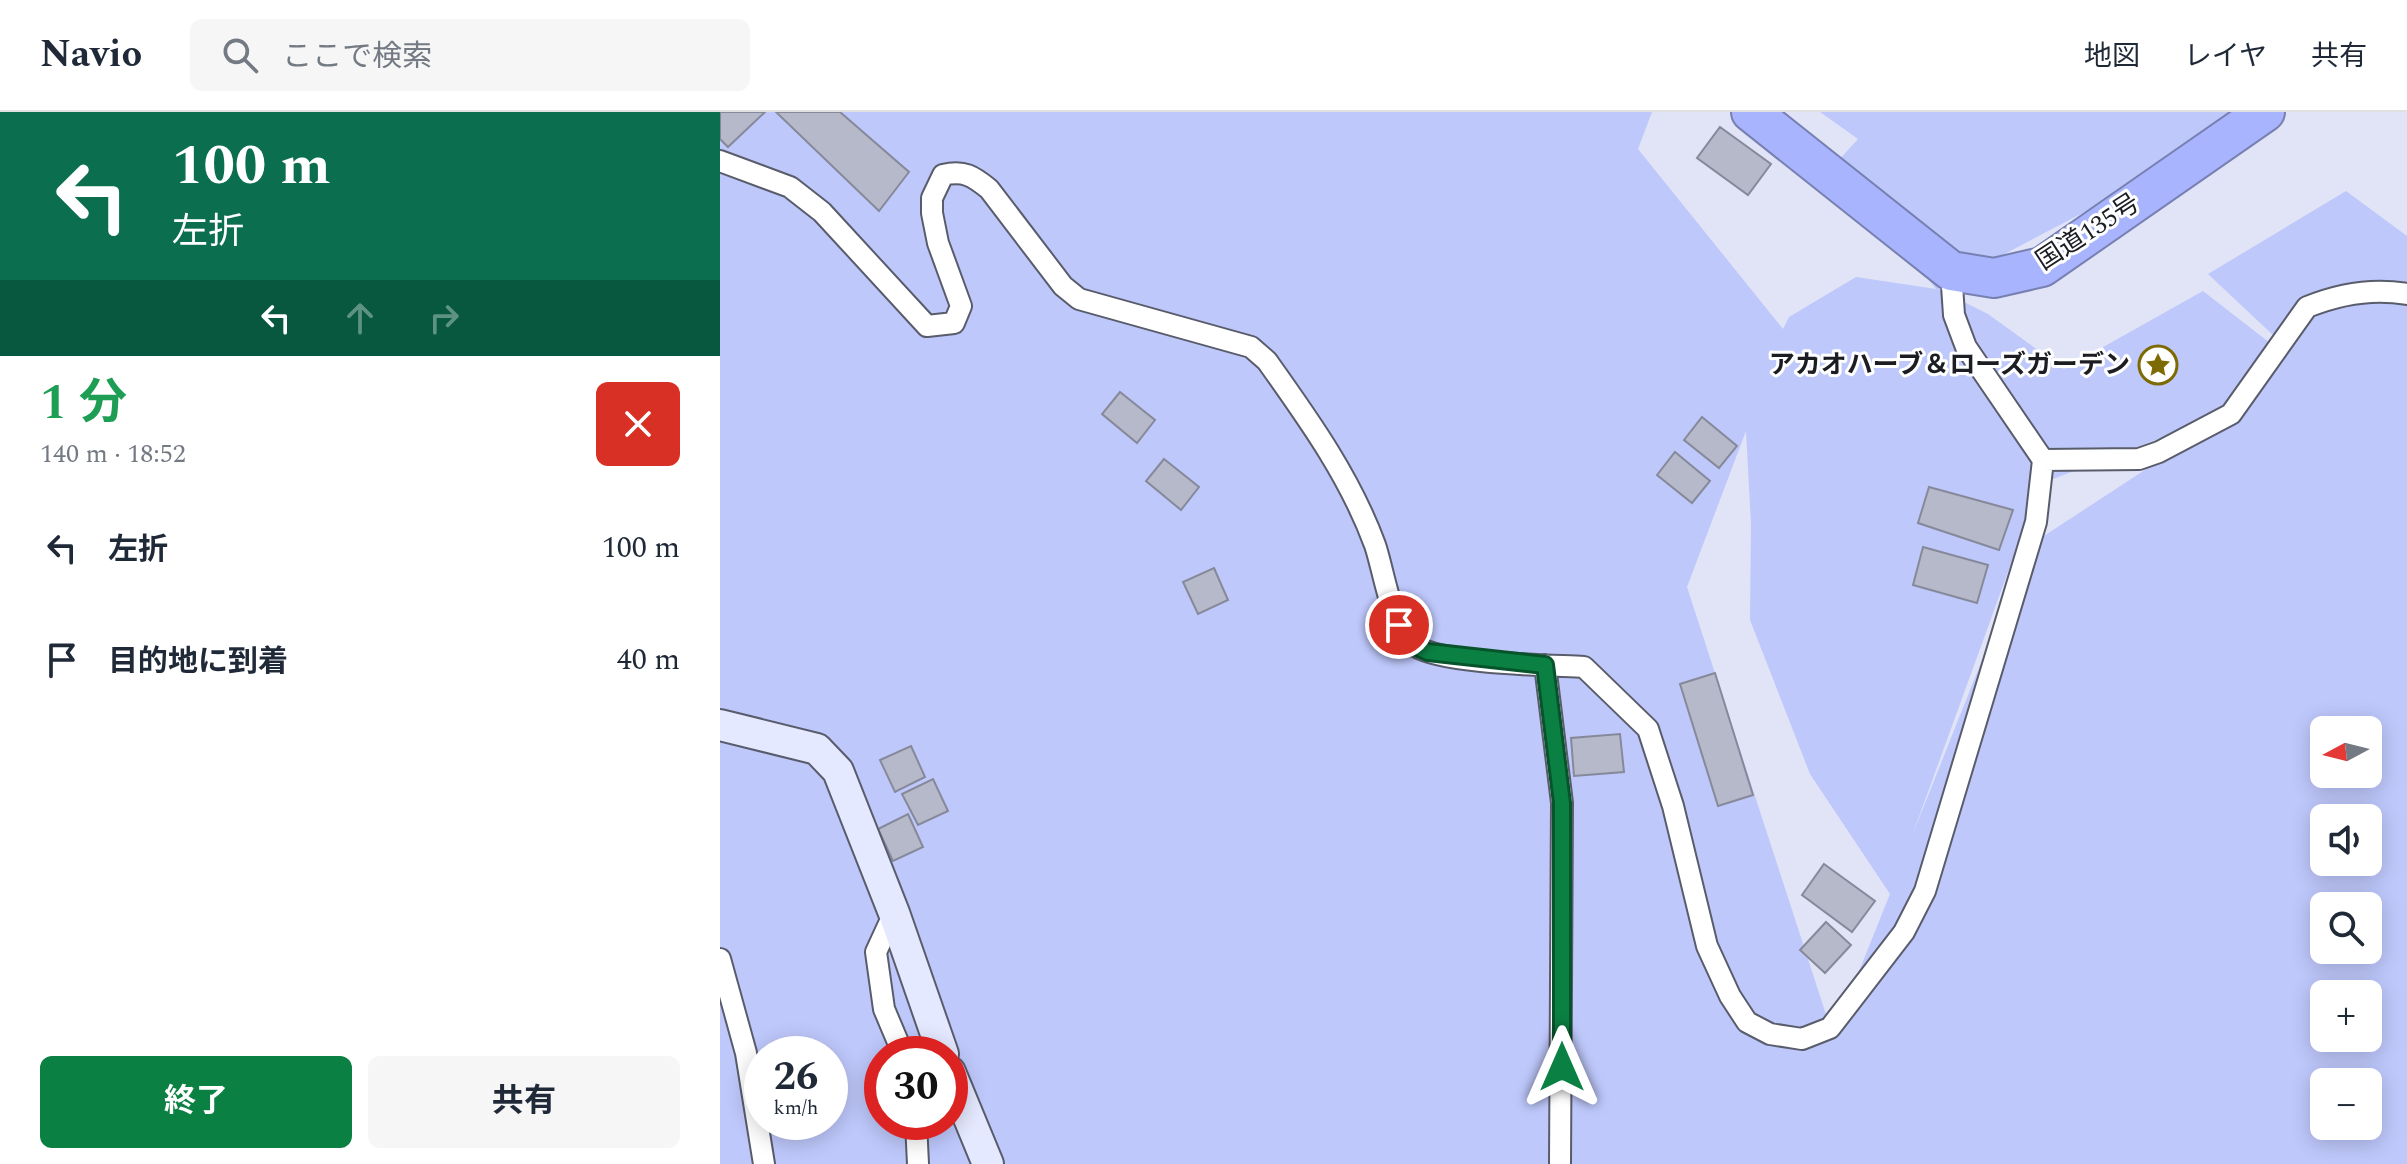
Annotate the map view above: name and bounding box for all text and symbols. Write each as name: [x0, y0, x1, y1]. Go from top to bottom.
search box: [190, 19, 750, 91]
text: Navio: [40, 26, 142, 84]
icon: search: [218, 33, 262, 77]
text: ここで検索: [282, 34, 432, 80]
text: 地図: [2084, 35, 2140, 78]
text: レイヤ: [2184, 35, 2267, 78]
text: 共有: [2311, 35, 2367, 78]
text: 100 m: [172, 124, 331, 209]
icon: left: [40, 144, 144, 248]
street label: 国道135号: [2028, 183, 2148, 281]
text: 左折: [172, 205, 244, 260]
icon: left: [254, 296, 298, 340]
icon: ahead: [338, 296, 382, 340]
icon: right: [422, 296, 466, 340]
place icon: アカオハーブ＆ローズガーデン: [2137, 344, 2179, 386]
place label: アカオハーブ＆ローズガーデン: [1769, 345, 2130, 385]
text: 1 分: [40, 367, 127, 440]
button: close: [596, 382, 680, 466]
text: 140 m · 18:52: [40, 434, 186, 474]
text: 100 m: [602, 525, 680, 571]
icon: left: [40, 526, 84, 570]
text: 左折: [108, 527, 168, 573]
pin: [1365, 591, 1433, 659]
icon: arrive: [1377, 603, 1421, 647]
text: 40 m: [617, 637, 680, 683]
icon: arrive: [40, 638, 84, 682]
text: 目的地に到着: [108, 639, 288, 685]
north arrow: [2310, 716, 2382, 788]
map controls: [2310, 716, 2382, 1140]
button: sound: [2310, 804, 2382, 876]
button: search: [2310, 892, 2382, 964]
button: +: [2310, 980, 2382, 1052]
position arrow: [1520, 1025, 1604, 1109]
speed limit sign: 30: [864, 1036, 968, 1140]
text: 26: [774, 1047, 818, 1108]
button: 終了: [40, 1056, 352, 1148]
button: 共有: [368, 1056, 680, 1148]
button: −: [2310, 1068, 2382, 1140]
text: km/h: [774, 1093, 819, 1123]

